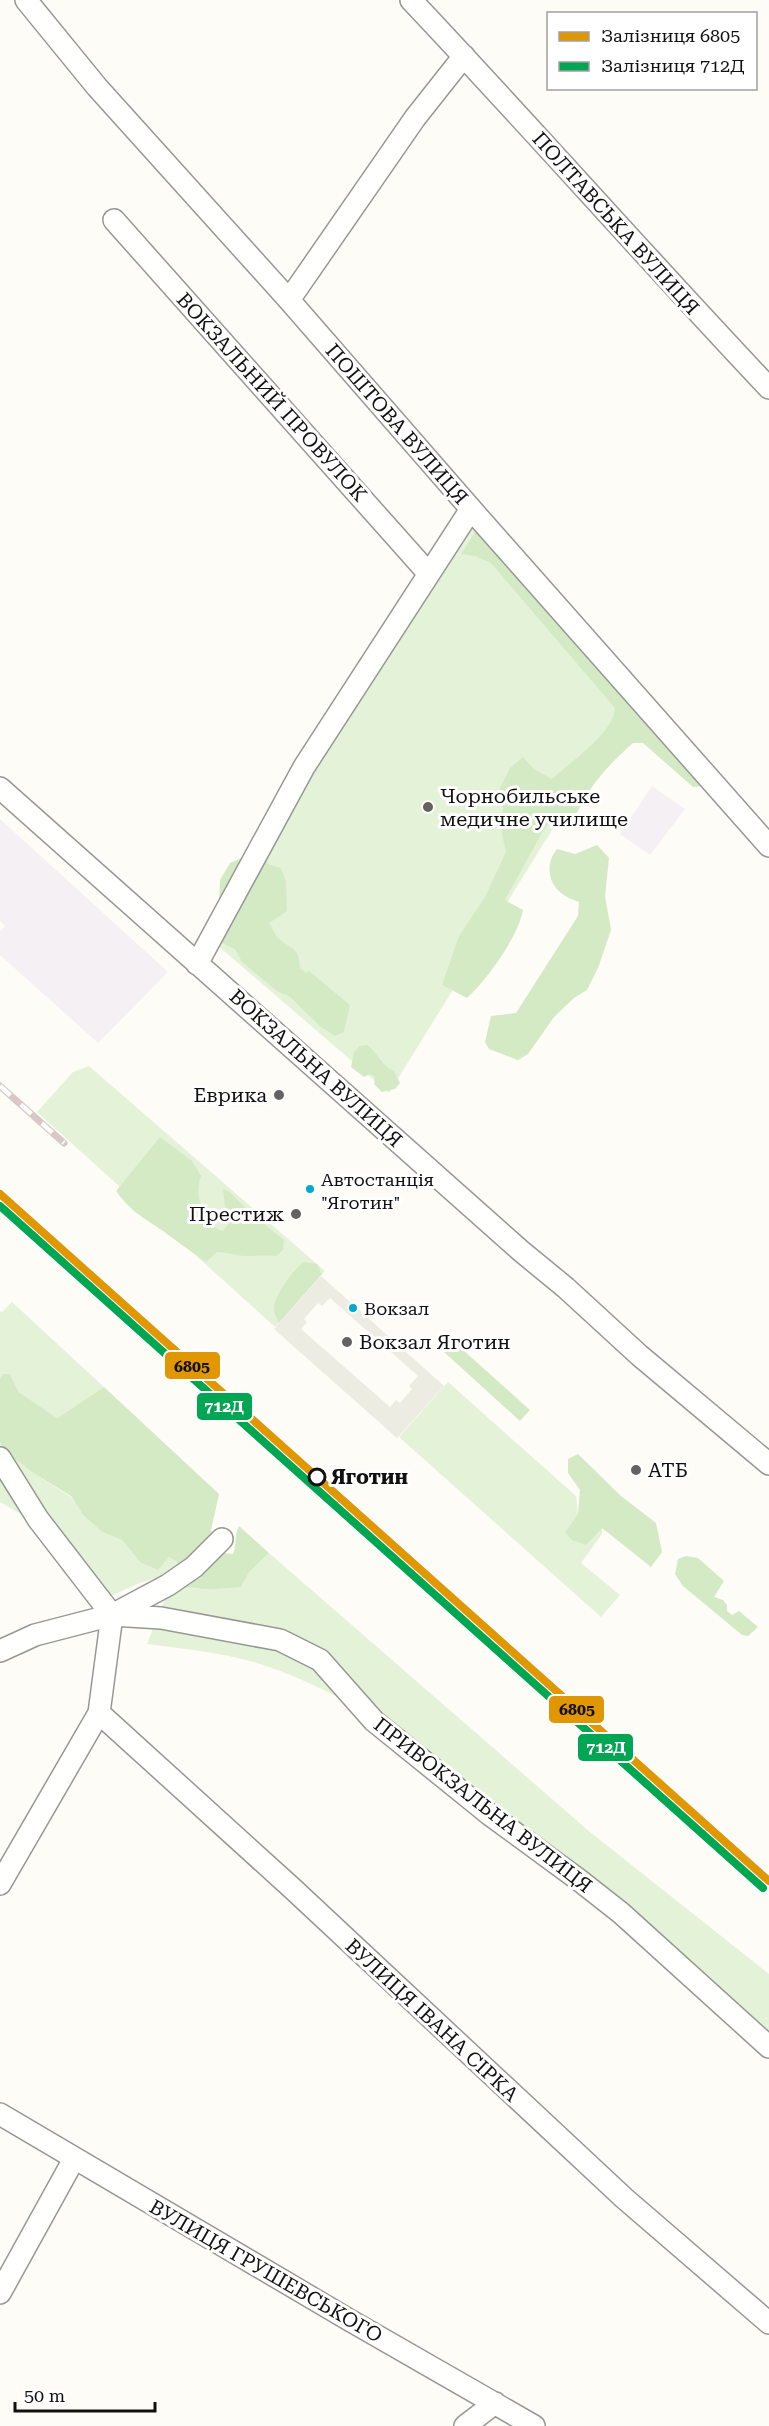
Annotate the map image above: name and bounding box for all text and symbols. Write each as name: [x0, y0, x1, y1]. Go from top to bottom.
legend: [547, 12, 757, 90]
text: Залізниця 6805: [601, 25, 740, 46]
text: Залізниця 712Д: [601, 55, 745, 76]
street label: ПОЛТАВСЬКА ВУЛИЦЯ: [528, 127, 704, 319]
street label: ВОКЗАЛЬНИЙ ПРОВУЛОК: [172, 288, 373, 507]
street label: ПОШТОВА ВУЛИЦЯ: [321, 339, 473, 509]
place label: Чорнобильське медичне училище: [440, 784, 628, 831]
marker: Чорнобильське медичне училище: [421, 800, 435, 814]
street label: ВОКЗАЛЬНА ВУЛИЦЯ: [225, 984, 407, 1152]
place label: Еврика: [193, 1083, 267, 1107]
marker: Еврика: [272, 1088, 286, 1102]
place label: Автостанція "Яготин": [321, 1169, 434, 1213]
marker: Автостанція "Яготин": [304, 1183, 316, 1195]
place label: Престиж: [189, 1202, 284, 1226]
marker: Престиж: [289, 1207, 303, 1221]
place label: Вокзал: [364, 1298, 429, 1319]
marker: Вокзал: [347, 1302, 359, 1314]
place label: Вокзал Яготин: [359, 1330, 510, 1354]
marker: Вокзал Яготин: [340, 1335, 354, 1349]
line badge: 6805: [164, 1351, 221, 1380]
text: 6805: [174, 1357, 210, 1376]
line badge: 712Д: [196, 1392, 253, 1421]
text: 712Д: [204, 1397, 244, 1416]
place label: АТБ: [648, 1458, 688, 1482]
marker: АТБ: [629, 1463, 643, 1477]
place label: Яготин: [331, 1465, 408, 1489]
marker: Яготин: [308, 1468, 326, 1486]
line badge: 6805: [548, 1695, 605, 1724]
text: 6805: [559, 1700, 595, 1719]
street label: ПРИВОКЗАЛЬНА ВУЛИЦЯ: [369, 1712, 597, 1898]
line badge: 712Д: [577, 1733, 634, 1762]
text: 712Д: [586, 1738, 626, 1757]
street label: ВУЛИЦЯ ІВАНА СІРКА: [341, 1934, 523, 2106]
street label: ВУЛИЦЯ ГРУШЕВСЬКОГО: [145, 2194, 387, 2348]
scale bar: [15, 2375, 154, 2413]
text: 50 m: [24, 2385, 65, 2406]

